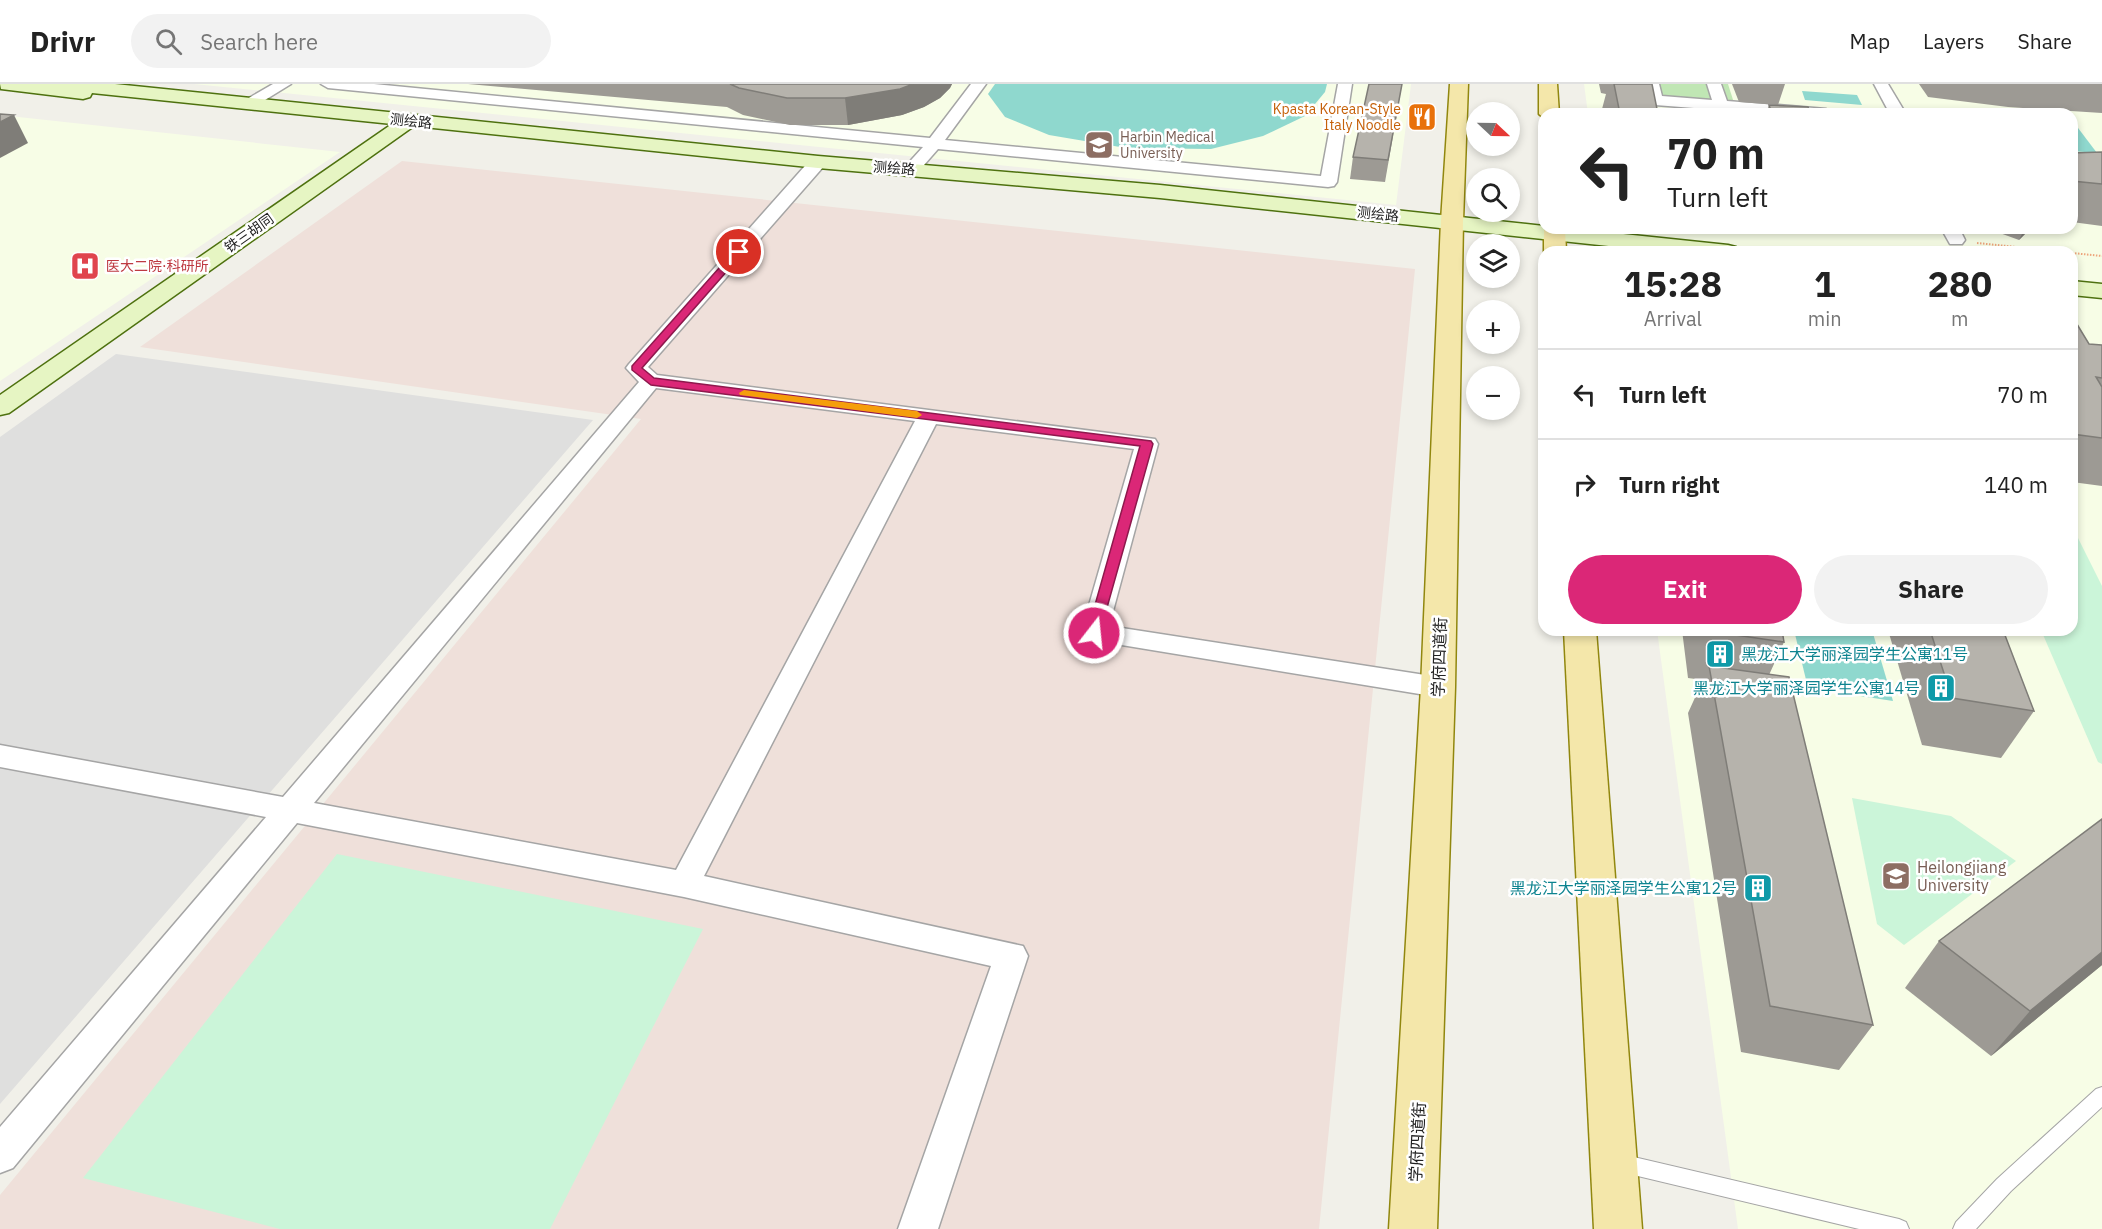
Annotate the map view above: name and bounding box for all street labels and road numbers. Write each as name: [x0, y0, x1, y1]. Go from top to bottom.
street label: 测绘路: [389, 110, 433, 132]
street label: 测绘路: [872, 158, 916, 178]
street label: 测绘路: [1356, 203, 1400, 225]
street label: 铁三胡同: [221, 210, 277, 256]
street label: 学府四道街: [1428, 617, 1450, 697]
street label: 学府四道街: [1405, 1102, 1429, 1182]

